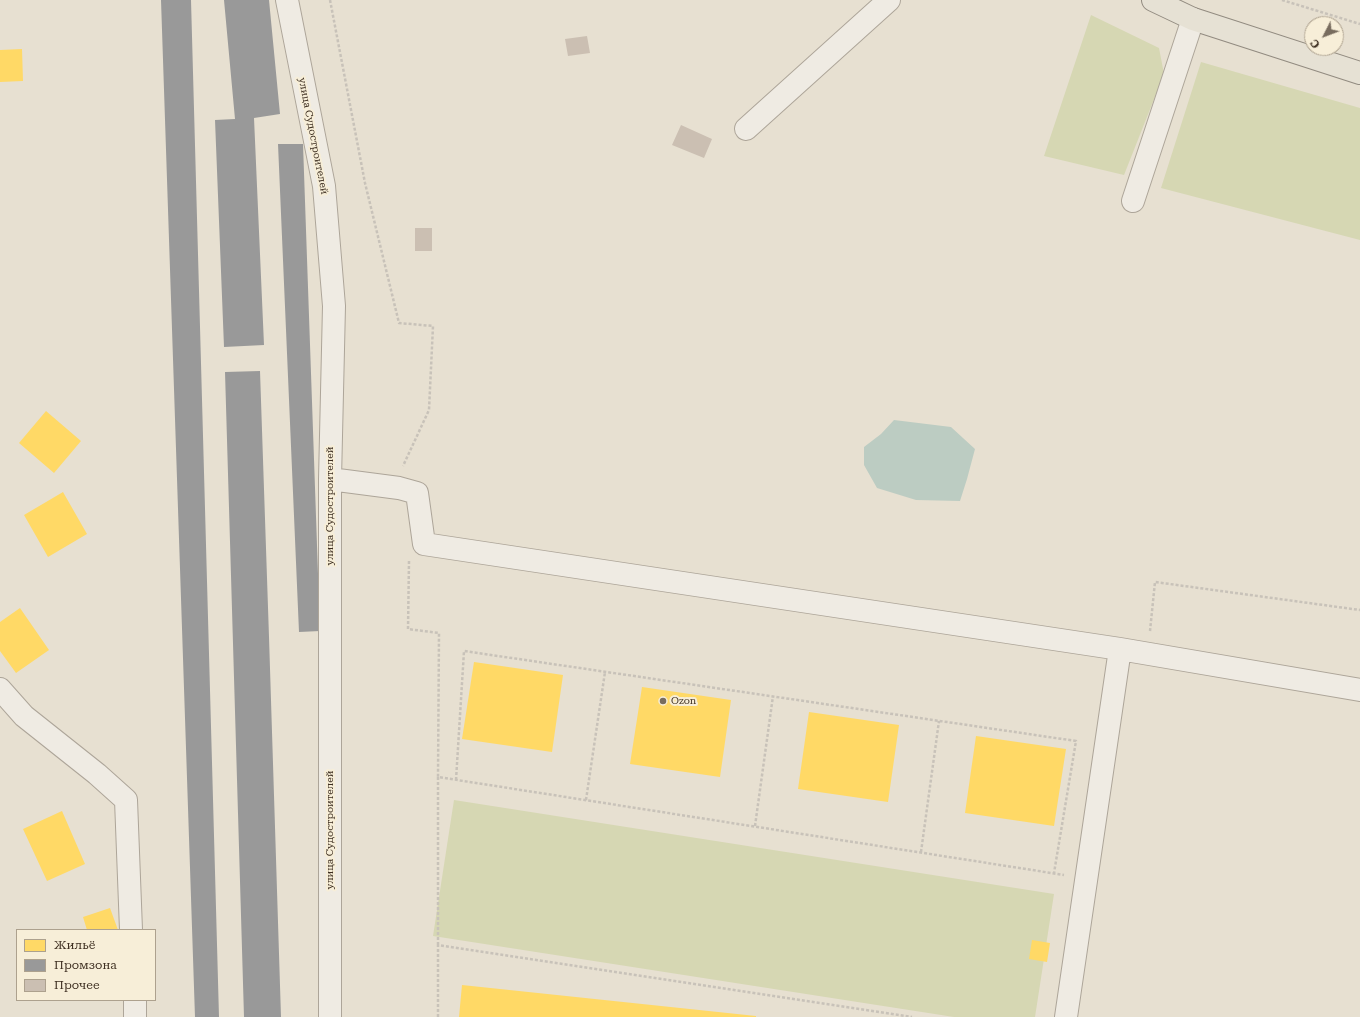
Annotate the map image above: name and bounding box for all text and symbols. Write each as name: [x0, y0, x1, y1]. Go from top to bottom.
north arrow: [1304, 16, 1344, 56]
text: С: [1308, 36, 1323, 51]
street label: улица Судостроителей: [296, 77, 330, 195]
street label: улица Судостроителей: [324, 447, 336, 565]
place label: Ozon: [671, 695, 696, 707]
marker: Ozon: [658, 696, 668, 706]
street label: улица Судостроителей: [324, 771, 336, 889]
legend: [16, 929, 156, 1001]
text: Жильё: [54, 938, 95, 952]
text: Промзона: [54, 958, 117, 972]
text: Прочее: [54, 978, 100, 992]

